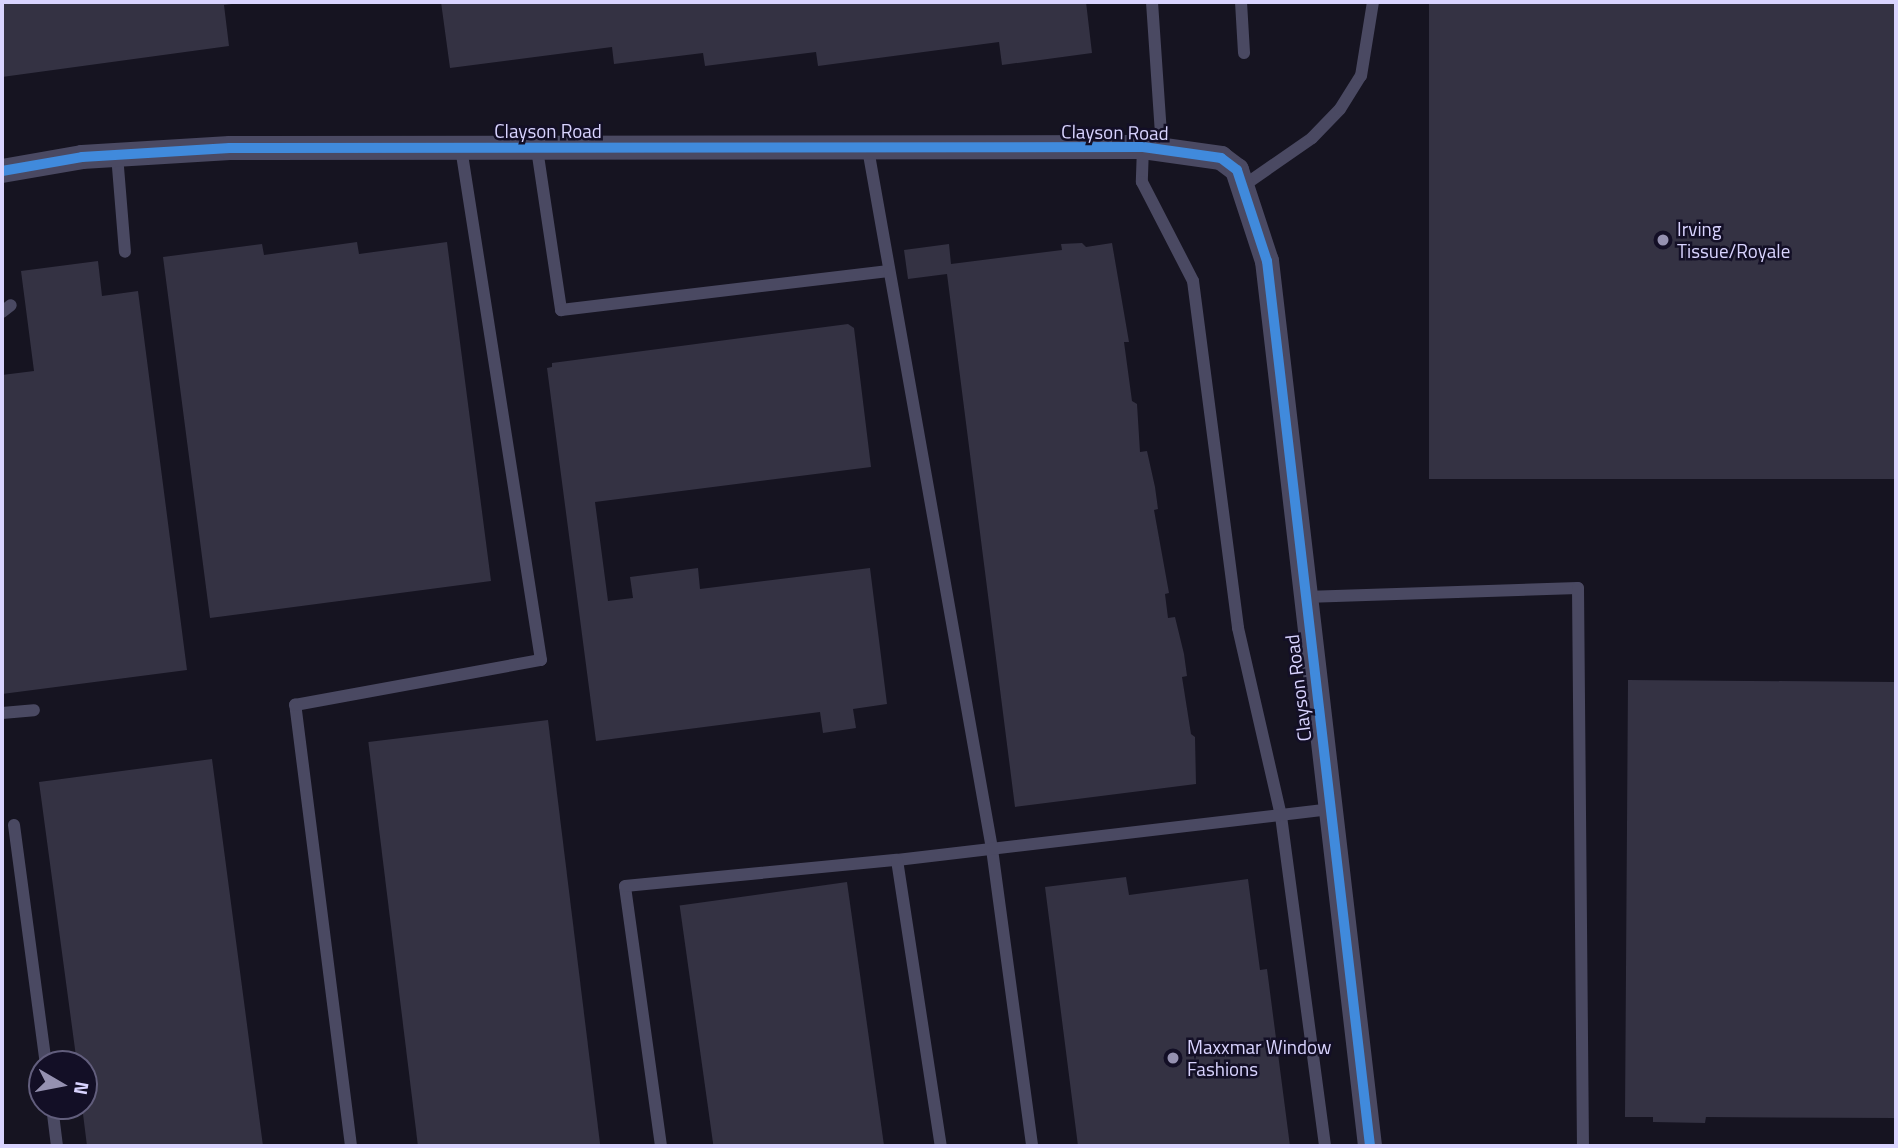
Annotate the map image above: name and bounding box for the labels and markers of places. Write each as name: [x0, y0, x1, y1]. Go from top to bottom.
place label: Irving Tissue/Royale: [1677, 218, 1790, 262]
marker: Irving Tissue/Royale: [1655, 232, 1671, 248]
place label: Maxxmar Window Fashions: [1187, 1036, 1331, 1080]
marker: Maxxmar Window Fashions: [1165, 1050, 1181, 1066]

